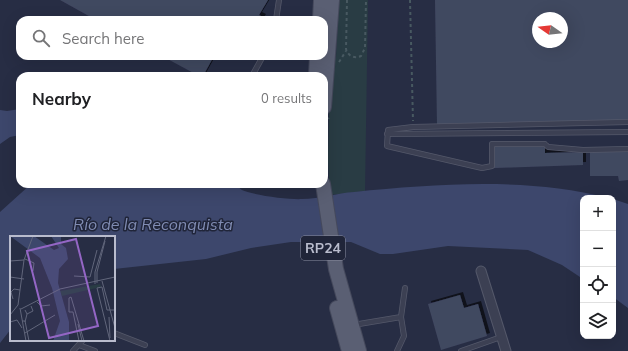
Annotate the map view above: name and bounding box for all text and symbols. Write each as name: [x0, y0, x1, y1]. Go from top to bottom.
north arrow: [532, 12, 568, 48]
search box: [16, 16, 328, 60]
icon: search: [30, 27, 52, 49]
text: Search here: [62, 29, 144, 48]
text: Nearby: [32, 88, 91, 109]
text: 0 results: [261, 90, 312, 106]
map controls: [580, 195, 616, 339]
button: +: [580, 195, 616, 231]
water label: Río de la Reconquista: [73, 214, 233, 234]
button: −: [580, 231, 616, 267]
inset map: [10, 236, 115, 341]
road number: RP24: [301, 236, 345, 260]
button: locate: [580, 267, 616, 303]
button: layers: [580, 303, 616, 339]

